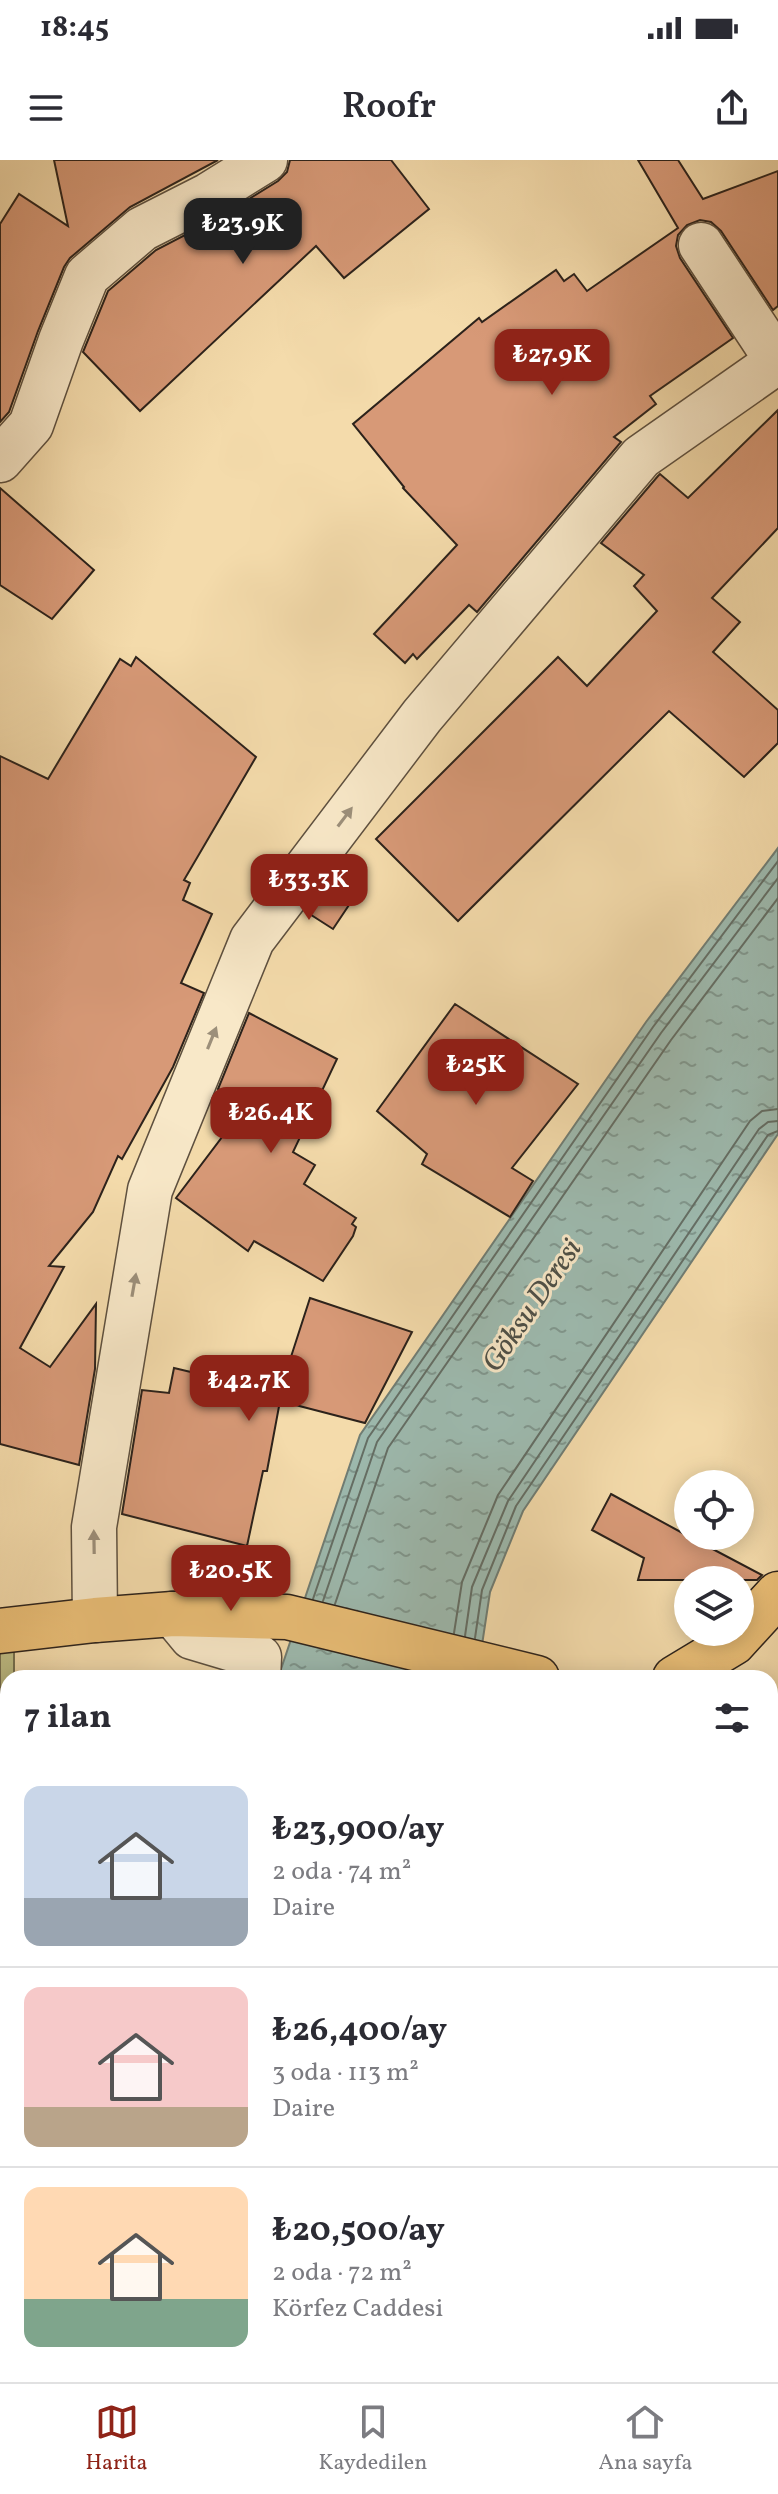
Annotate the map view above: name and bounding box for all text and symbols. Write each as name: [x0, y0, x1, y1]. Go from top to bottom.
text: 18:45: [40, 7, 109, 49]
text: Roofr: [342, 83, 436, 133]
icon: menu: [24, 86, 68, 130]
icon: share: [710, 86, 754, 130]
pin: ₺23.9K: [178, 198, 308, 266]
text: ₺23.9K: [202, 206, 284, 242]
pin: ₺27.9K: [487, 329, 617, 397]
text: ₺27.9K: [513, 337, 592, 373]
one-way arrow: [336, 807, 352, 828]
pin: ₺33.3K: [244, 854, 374, 922]
text: ₺33.3K: [269, 862, 349, 898]
one-way arrow: [206, 1026, 219, 1050]
pin: ₺25K: [429, 1039, 523, 1107]
text: ₺25K: [446, 1047, 506, 1083]
pin: ₺26.4K: [206, 1087, 336, 1155]
text: ₺26.4K: [228, 1095, 314, 1131]
water label: Göksu Deresi: [473, 1231, 593, 1381]
one-way arrow: [129, 1272, 141, 1297]
pin: ₺42.7K: [184, 1355, 314, 1423]
text: ₺42.7K: [208, 1363, 290, 1399]
map controls: [674, 1470, 754, 1646]
button: locate: [674, 1470, 754, 1550]
one-way arrow: [88, 1529, 100, 1554]
pin: ₺20.5K: [166, 1545, 296, 1613]
text: ₺20.5K: [189, 1553, 273, 1589]
button: layers: [674, 1566, 754, 1646]
text: 7 ilan: [24, 1695, 112, 1742]
icon: filters: [710, 1696, 754, 1740]
text: ₺23,900/ay: [272, 1807, 444, 1854]
icon: home: [88, 1818, 184, 1914]
text: 2 oda · 74 m²: [272, 1854, 411, 1890]
text: Daire: [272, 1890, 335, 1926]
text: ₺26,400/ay: [272, 2008, 447, 2055]
icon: home: [88, 2019, 184, 2115]
text: 3 oda · 113 m²: [272, 2055, 419, 2091]
text: Daire: [272, 2091, 335, 2127]
text: ₺20,500/ay: [272, 2208, 445, 2255]
icon: home: [88, 2219, 184, 2315]
text: 2 oda · 72 m²: [272, 2255, 412, 2291]
text: Körfez Caddesi: [272, 2291, 443, 2327]
tab: Harita: [85, 2400, 148, 2479]
tab: Kaydedilen: [319, 2400, 427, 2479]
tab: Ana sayfa: [598, 2400, 692, 2479]

